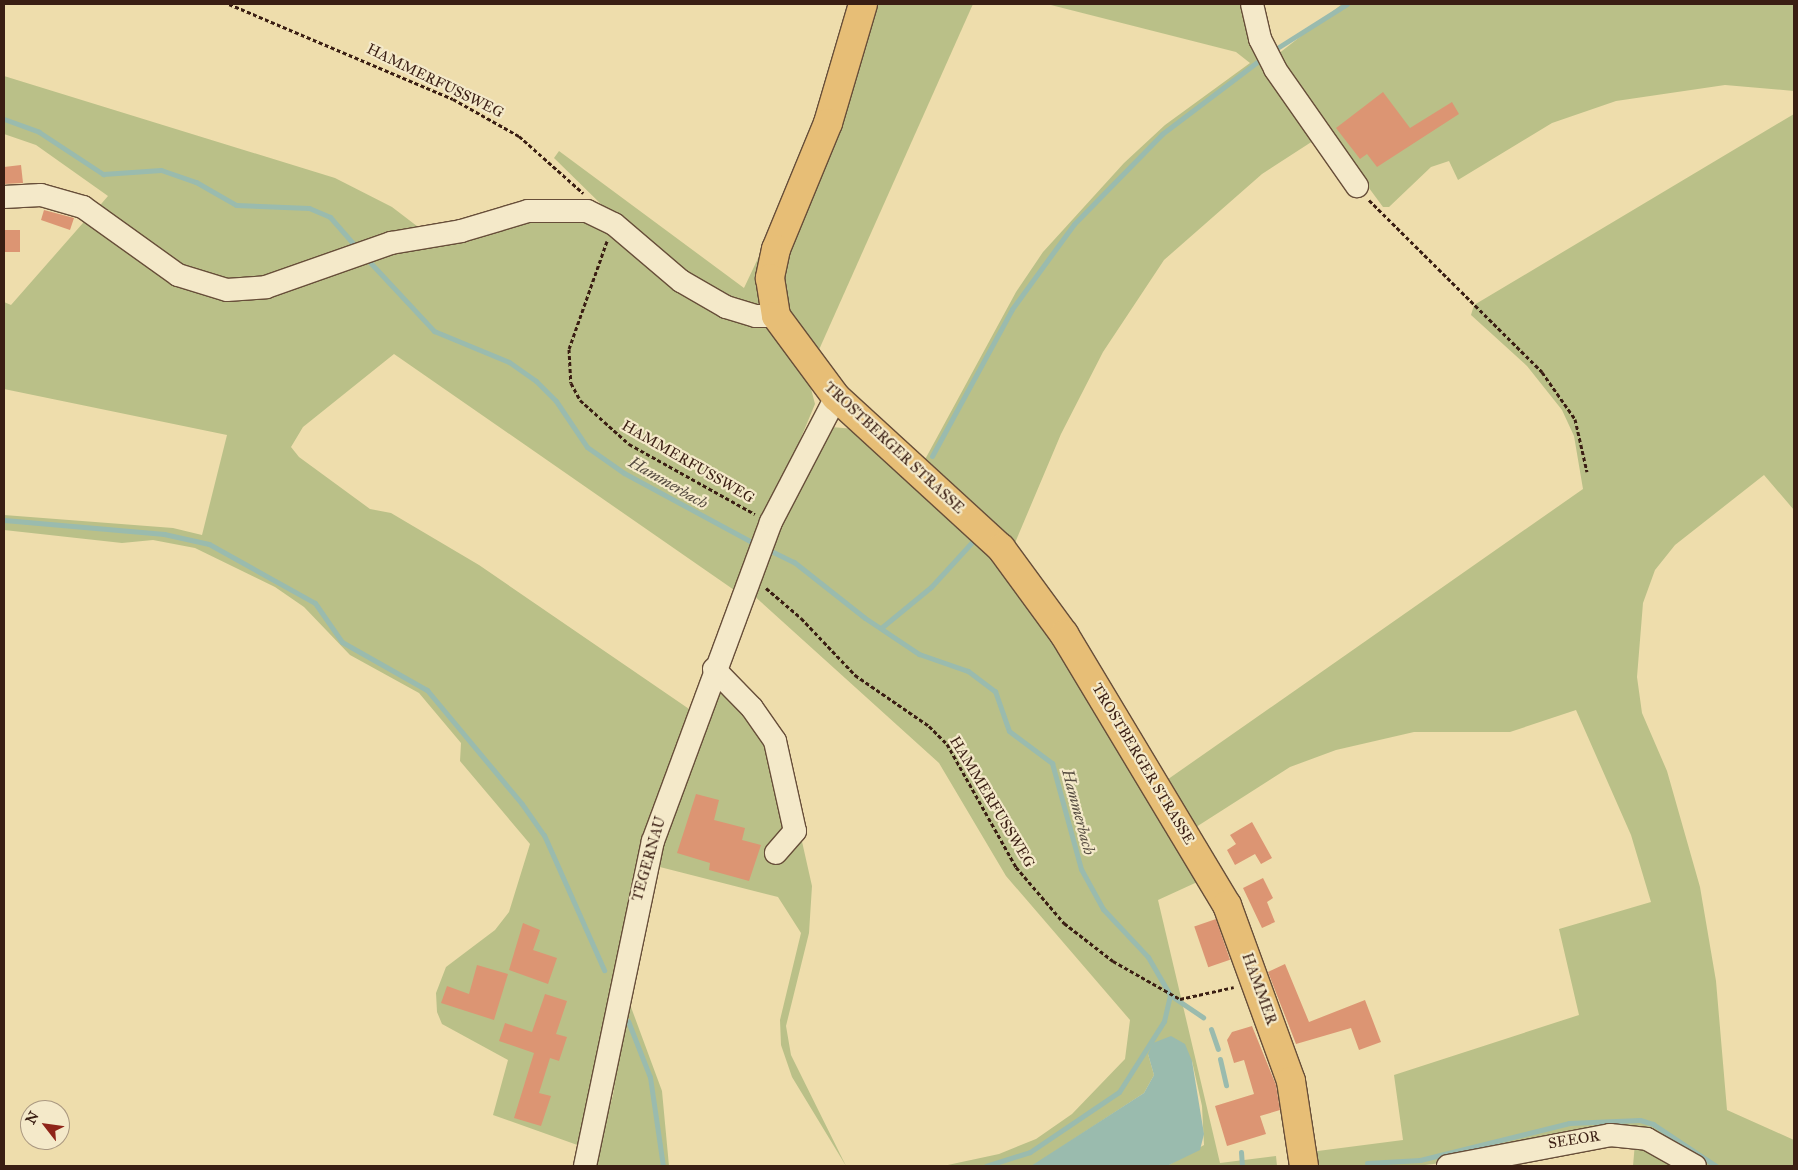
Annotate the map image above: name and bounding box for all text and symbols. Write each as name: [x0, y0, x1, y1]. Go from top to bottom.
street label: HAMMERFUSSWEG: [364, 40, 506, 122]
street label: TROSTBERGER STRASSE: [820, 378, 968, 518]
street label: HAMMERFUSSWEG: [619, 417, 757, 507]
water label: Hammerbach: [625, 453, 711, 513]
street label: TROSTBERGER STRASSE: [1088, 680, 1198, 848]
street label: HAMMERFUSSWEG: [946, 733, 1038, 871]
water label: Hammerbach: [1057, 767, 1099, 857]
street label: TEGERNAU: [628, 815, 670, 903]
street label: HAMMER: [1238, 951, 1280, 1027]
north arrow: [20, 1100, 70, 1150]
text: N: [22, 1108, 43, 1127]
street label: SEEOR: [1547, 1127, 1601, 1153]

